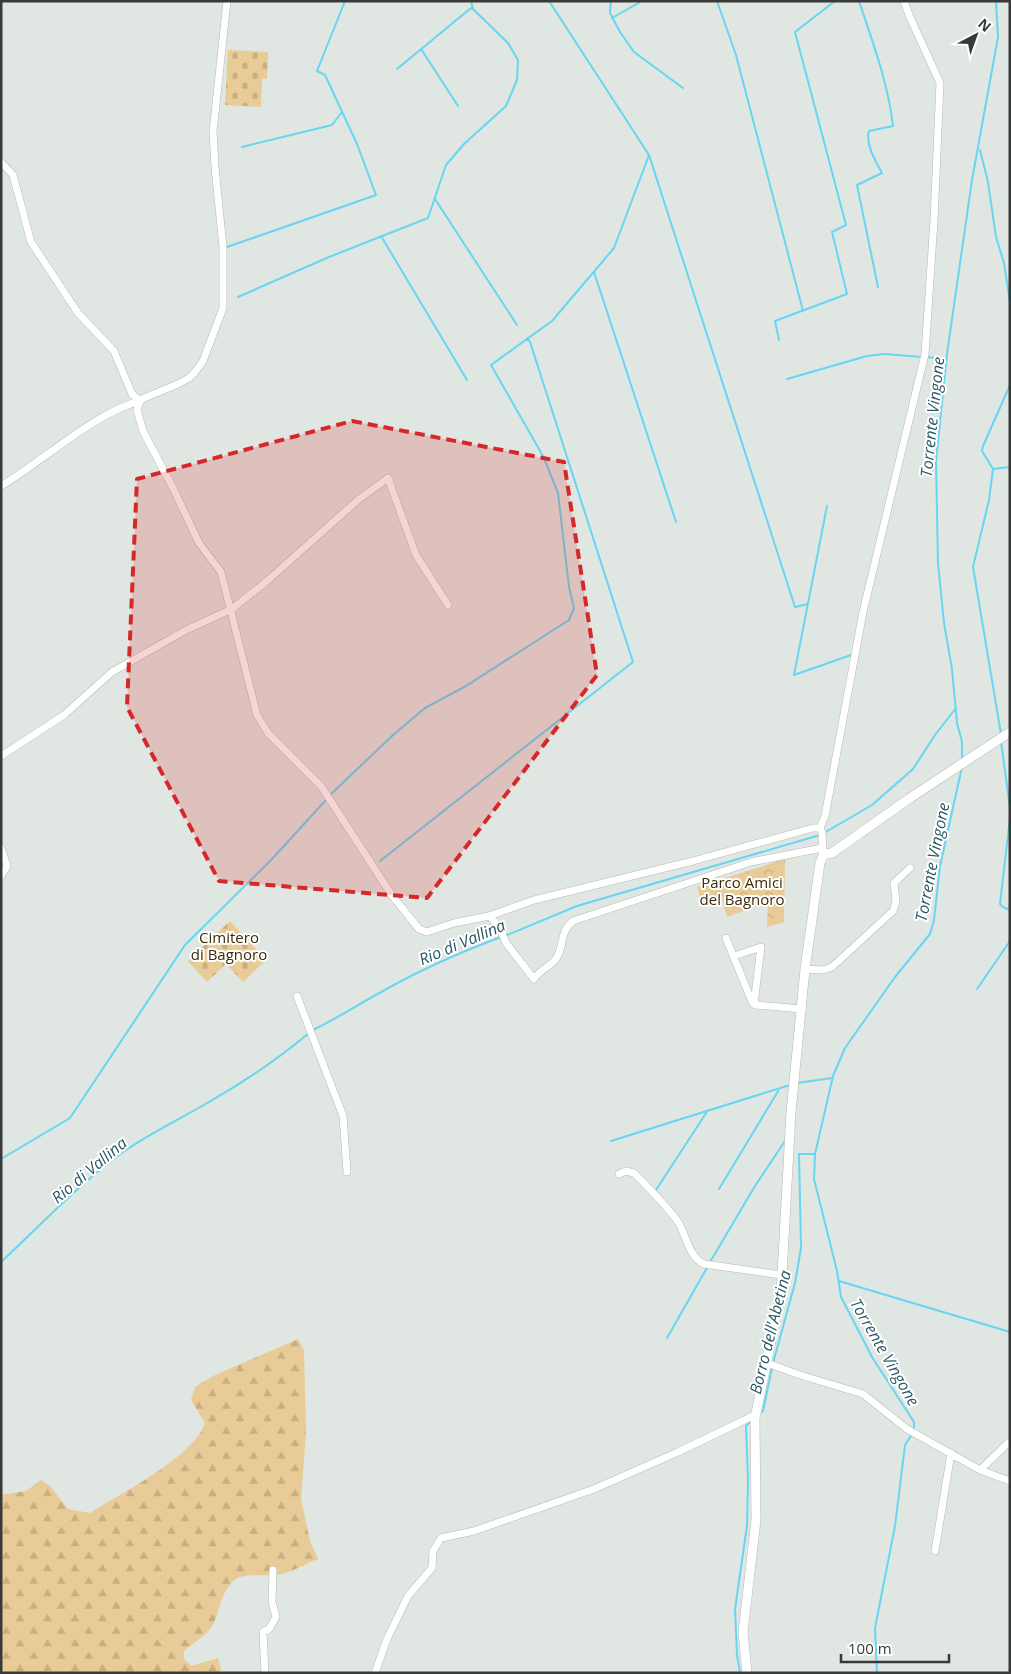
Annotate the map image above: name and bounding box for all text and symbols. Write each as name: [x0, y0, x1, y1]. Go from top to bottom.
north arrow: [951, 10, 1001, 60]
text: N: [974, 14, 995, 36]
water label: Torrente Vingone: [915, 356, 949, 478]
water label: Torrente Vingone: [910, 801, 954, 923]
park label: Parco Amici del Bagnoro: [700, 872, 784, 909]
water label: Rio di Vallina: [415, 914, 509, 970]
park label: Cimitero di Bagnoro: [191, 927, 267, 964]
water label: Rio di Vallina: [47, 1132, 131, 1208]
water label: Borro dell'Abetina: [744, 1268, 796, 1396]
water label: Torrente Vingone: [845, 1294, 925, 1410]
scale bar: [841, 1632, 948, 1664]
text: 100 m: [848, 1638, 892, 1658]

